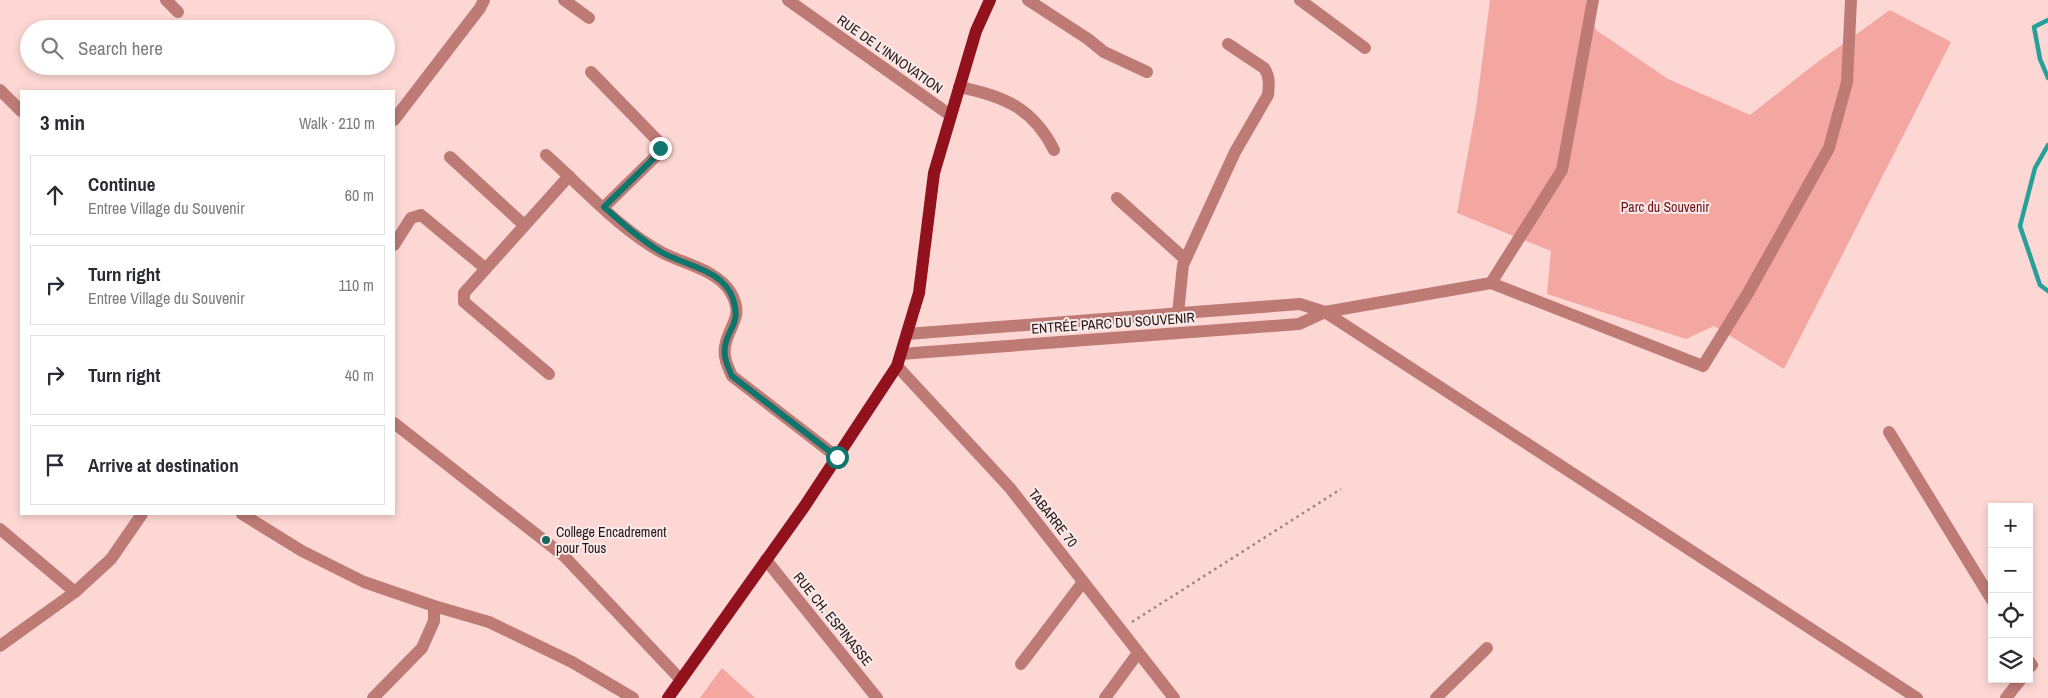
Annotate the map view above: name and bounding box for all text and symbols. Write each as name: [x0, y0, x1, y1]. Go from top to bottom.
street label: RUE DE L'INNOVATION: [834, 11, 946, 97]
search box: [20, 20, 395, 75]
icon: search: [38, 34, 66, 62]
text: Search here: [78, 35, 163, 61]
text: 3 min: [40, 108, 85, 137]
text: Walk · 210 m: [299, 112, 375, 134]
route end: [649, 137, 672, 160]
text: Continue: [88, 171, 156, 197]
icon: ahead: [41, 181, 69, 209]
text: 60 m: [345, 184, 374, 206]
text: Entree Village du Souvenir: [88, 197, 245, 219]
park label: Parc du Souvenir: [1621, 198, 1710, 216]
text: Turn right: [88, 261, 160, 287]
icon: right: [41, 271, 69, 299]
text: 110 m: [338, 274, 374, 296]
text: Entree Village du Souvenir: [88, 287, 245, 309]
street label: ENTRÉE PARC DU SOUVENIR: [1031, 308, 1195, 338]
icon: right: [41, 361, 69, 389]
text: Turn right: [88, 362, 160, 388]
text: 40 m: [345, 364, 374, 386]
route start: [826, 446, 849, 469]
icon: arrive: [41, 451, 69, 479]
text: Arrive at destination: [88, 452, 239, 478]
street label: TABARRE 70: [1025, 485, 1081, 551]
map controls: [1988, 503, 2033, 683]
button: +: [1988, 503, 2033, 548]
place label: College Encadrement pour Tous: [556, 523, 666, 557]
marker: College Encadrement pour Tous: [540, 534, 552, 546]
button: −: [1988, 548, 2033, 593]
street label: RUE CH. ESPINASSE: [790, 568, 876, 670]
button: locate: [1988, 593, 2033, 638]
button: layers: [1988, 638, 2033, 683]

